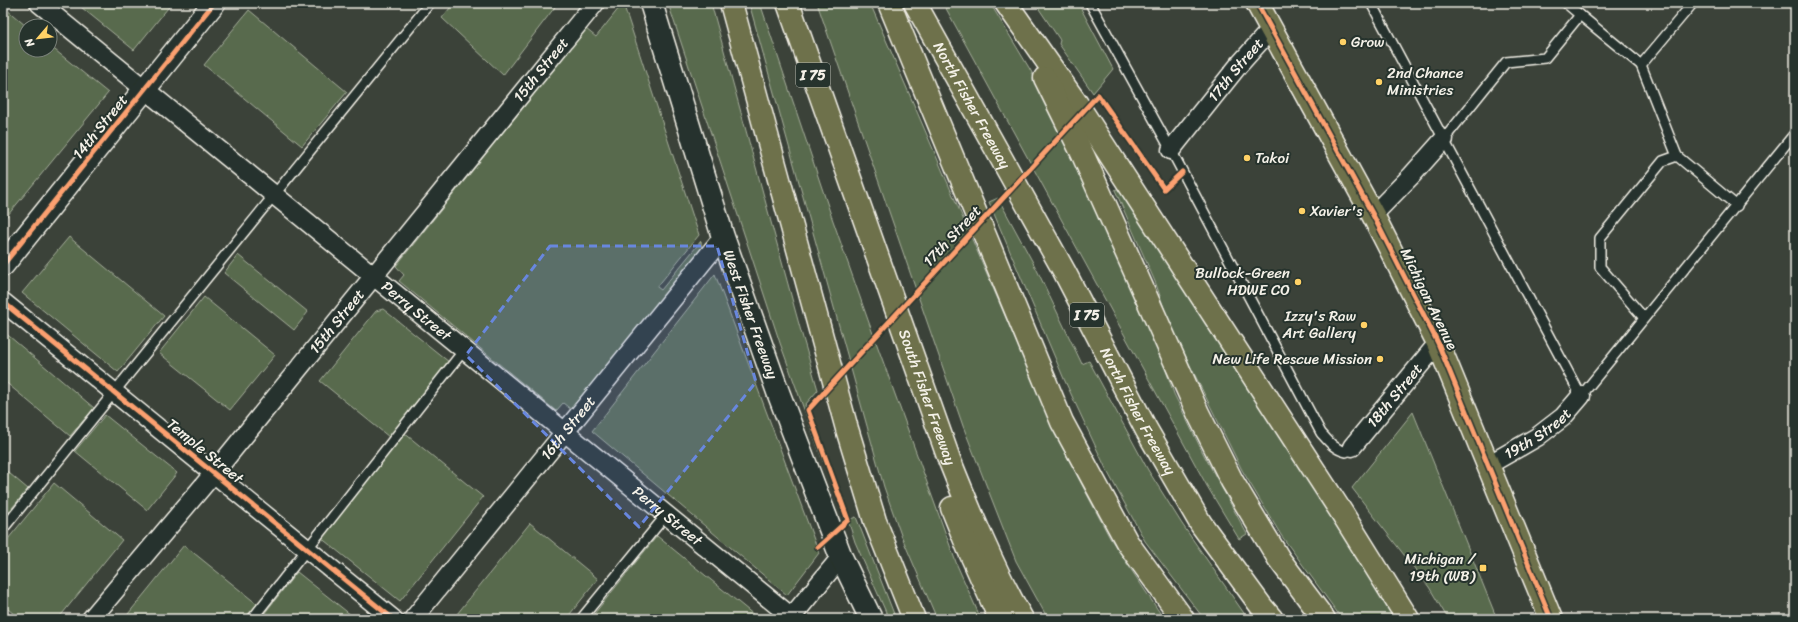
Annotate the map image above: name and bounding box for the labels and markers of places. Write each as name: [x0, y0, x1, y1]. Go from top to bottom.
place label: Grow: [1351, 29, 1385, 55]
marker: Grow: [1338, 37, 1348, 47]
place label: 2nd Chance Ministries: [1387, 60, 1464, 103]
marker: 2nd Chance Ministries: [1374, 77, 1384, 87]
place label: Takoi: [1255, 145, 1290, 171]
marker: Takoi: [1242, 153, 1252, 163]
place label: Xavier's: [1309, 198, 1363, 224]
marker: Xavier's: [1297, 206, 1307, 216]
place label: Bullock-Green HDWE CO: [1195, 260, 1290, 303]
marker: Bullock-Green HDWE CO: [1293, 277, 1303, 287]
place label: Izzy's Raw Art Gallery: [1282, 303, 1357, 346]
marker: Izzy's Raw Art Gallery: [1359, 320, 1369, 330]
place label: New Life Rescue Mission: [1212, 346, 1372, 372]
marker: New Life Rescue Mission: [1375, 354, 1385, 364]
place label: Michigan / 19th (WB): [1405, 546, 1477, 589]
marker: Michigan / 19th (WB): [1478, 563, 1488, 573]

